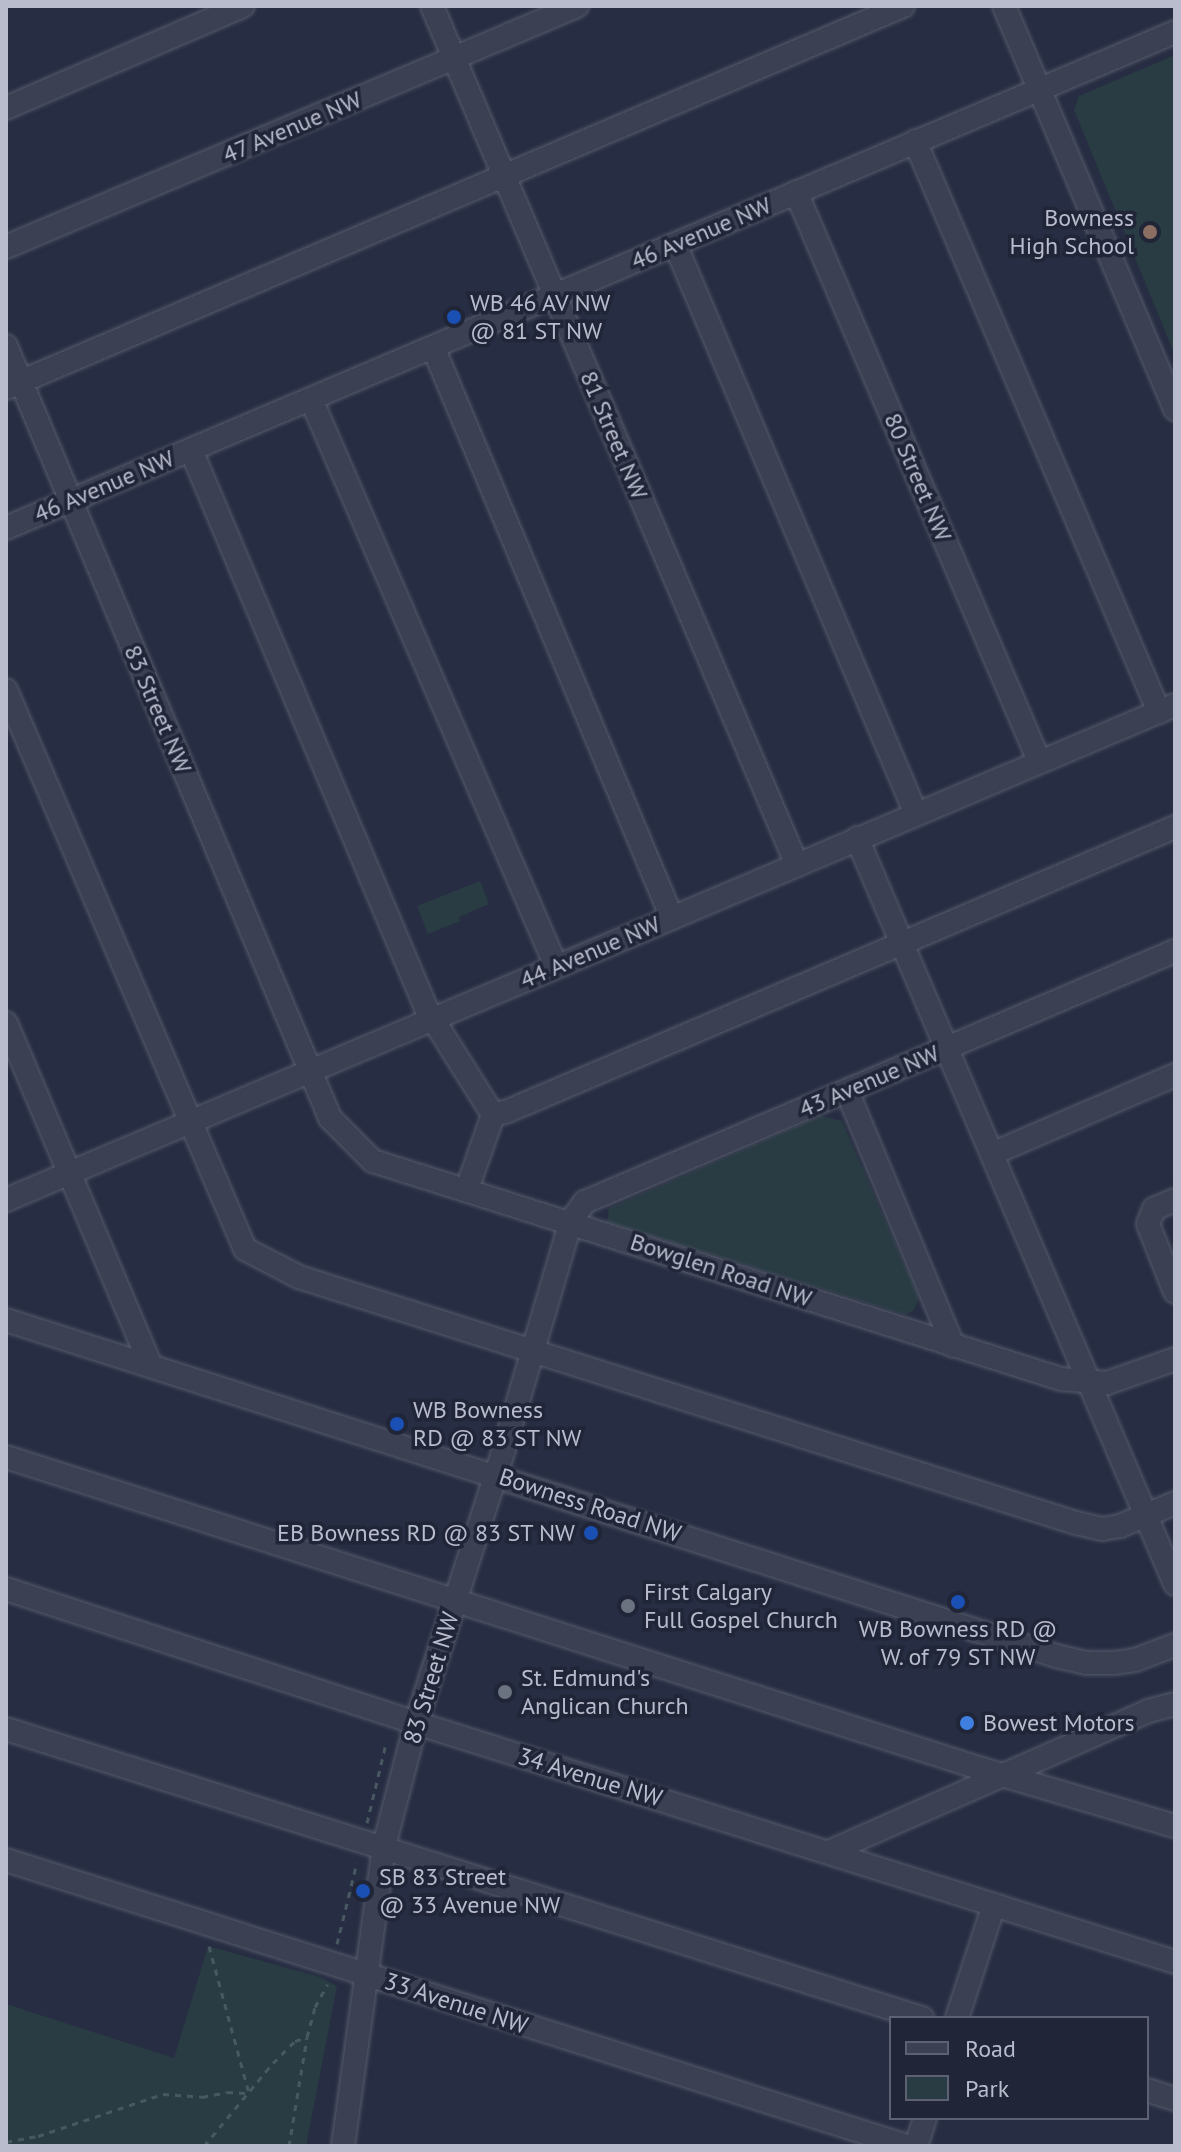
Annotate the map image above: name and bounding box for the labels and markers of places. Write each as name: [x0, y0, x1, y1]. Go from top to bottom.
place label: Bowness High School: [1010, 204, 1134, 260]
marker: Bowness High School: [1141, 223, 1159, 241]
place label: WB 46 AV NW @ 81 ST NW: [470, 289, 612, 345]
marker: WB 46 AV NW @ 81 ST NW: [445, 308, 463, 326]
place label: WB Bowness RD @ 83 ST NW: [413, 1396, 582, 1452]
marker: WB Bowness RD @ 83 ST NW: [388, 1415, 406, 1433]
place label: EB Bowness RD @ 83 ST NW: [276, 1519, 575, 1547]
marker: EB Bowness RD @ 83 ST NW: [582, 1524, 600, 1542]
place label: First Calgary Full Gospel Church: [644, 1578, 838, 1634]
marker: WB Bowness RD @ W. of 79 ST NW: [949, 1593, 967, 1611]
marker: First Calgary Full Gospel Church: [619, 1597, 637, 1615]
place label: WB Bowness RD @ W. of 79 ST NW: [859, 1615, 1057, 1671]
place label: St. Edmund's Anglican Church: [521, 1664, 689, 1720]
marker: St. Edmund's Anglican Church: [496, 1683, 514, 1701]
place label: Bowest Motors: [983, 1709, 1135, 1737]
marker: Bowest Motors: [958, 1714, 976, 1732]
place label: SB 83 Street @ 33 Avenue NW: [379, 1863, 561, 1919]
marker: SB 83 Street @ 33 Avenue NW: [354, 1882, 372, 1900]

